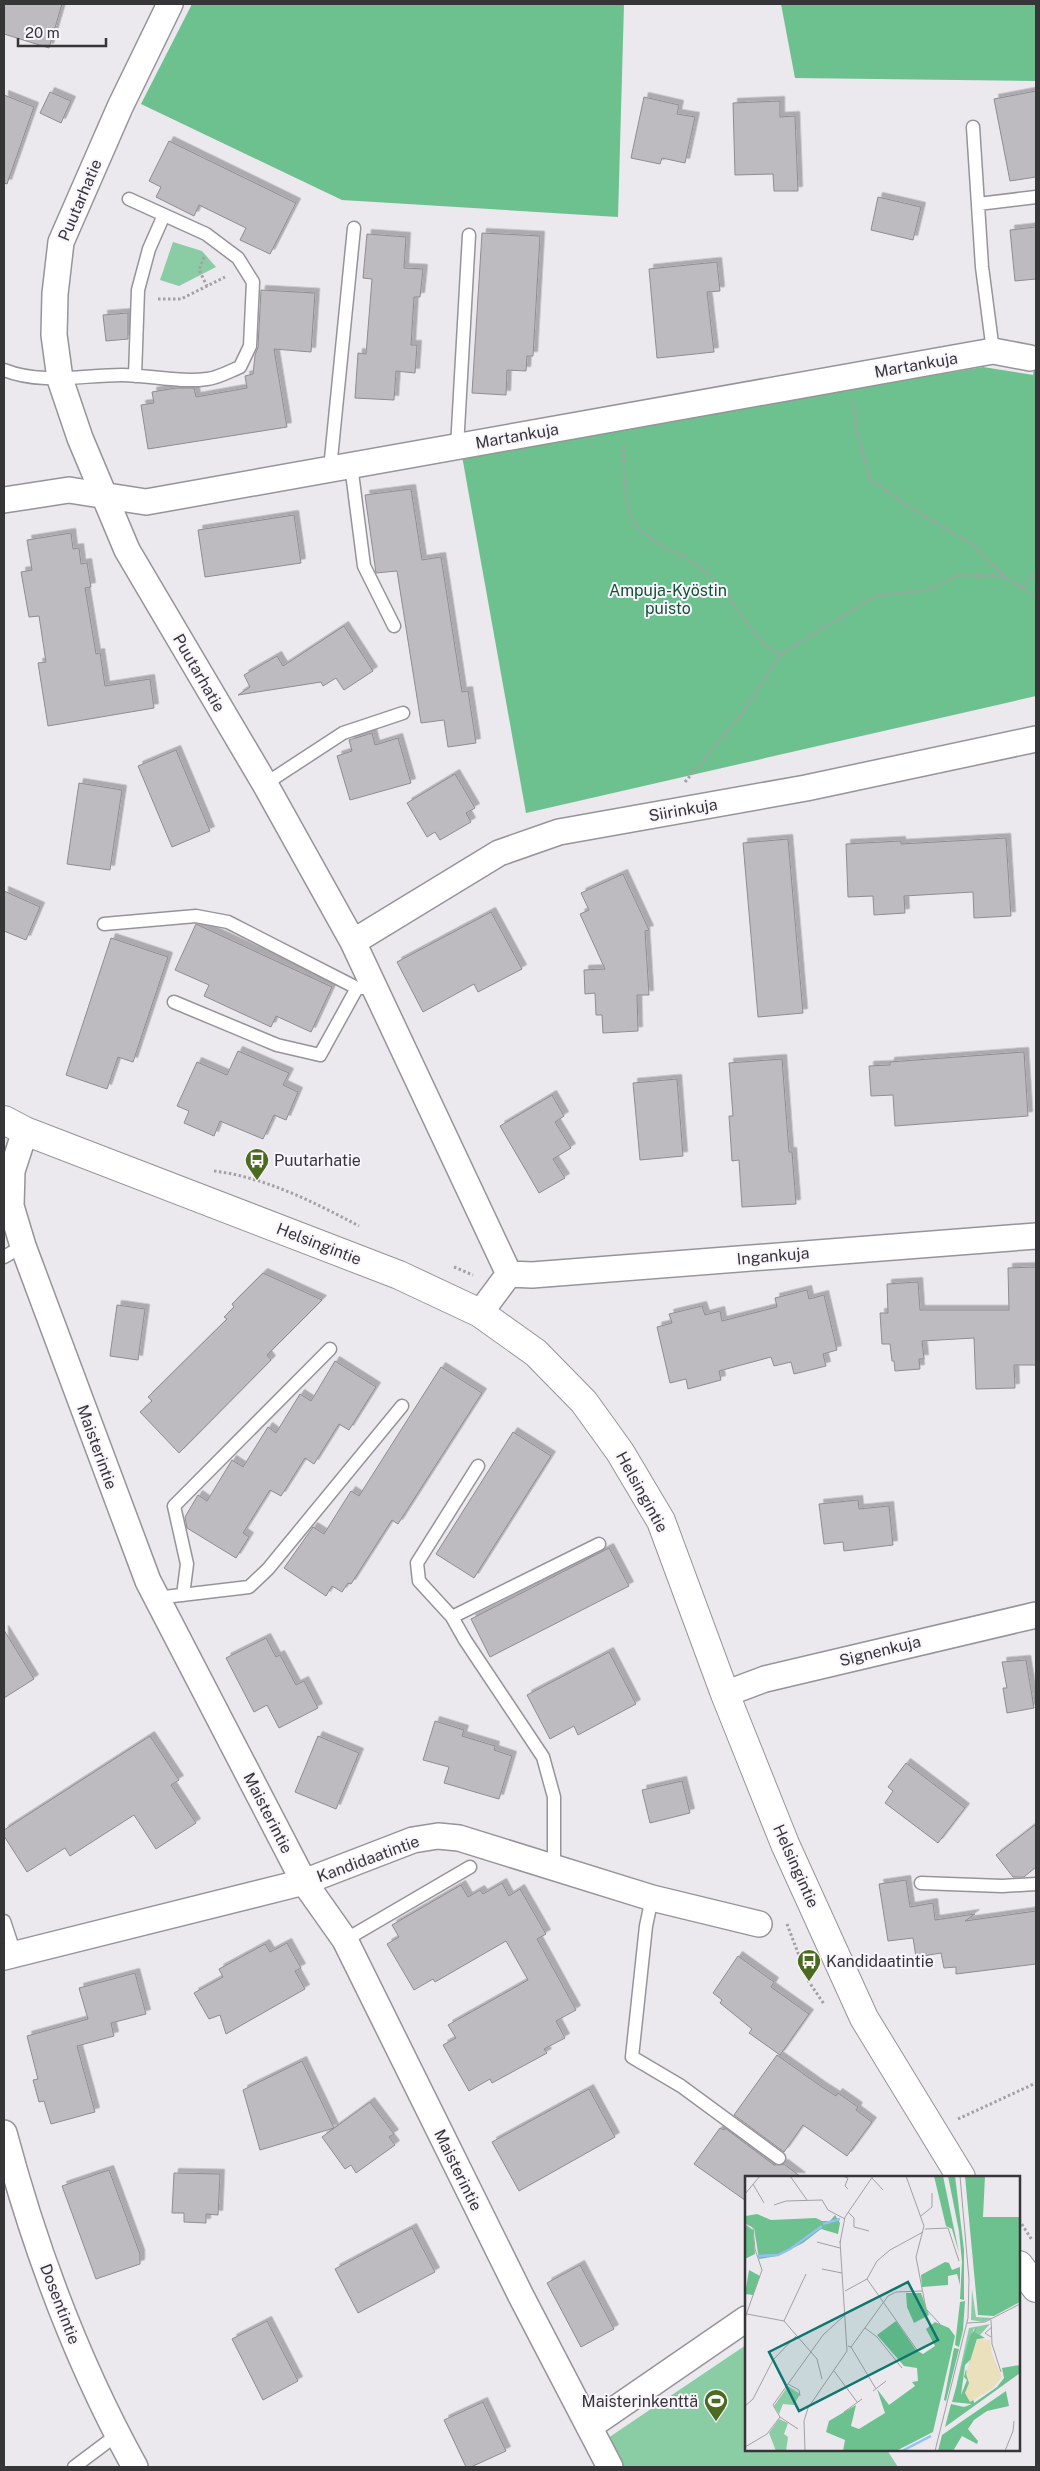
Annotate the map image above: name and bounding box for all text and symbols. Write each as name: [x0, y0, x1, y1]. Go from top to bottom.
scale bar: [18, 15, 105, 47]
text: 20 m: [25, 24, 60, 41]
street label: Puutarhatie: [54, 156, 106, 244]
street label: Martankuja: [873, 348, 959, 382]
street label: Martankuja: [474, 419, 560, 453]
park label: Ampuja-Kyöstin puisto: [609, 581, 727, 618]
street label: Puutarhatie: [169, 631, 229, 715]
street label: Siirinkuja: [647, 795, 719, 825]
bus stop icon: Puutarhatie: [244, 1147, 270, 1181]
place label: Puutarhatie: [274, 1151, 361, 1170]
street label: Helsingintie: [274, 1219, 364, 1269]
street label: Ingankuja: [736, 1243, 810, 1269]
street label: Maisterintie: [73, 1402, 121, 1492]
street label: Helsingintie: [612, 1448, 672, 1536]
street label: Signenkuja: [837, 1632, 923, 1670]
street label: Maisterintie: [239, 1769, 297, 1857]
street label: Helsingintie: [769, 1821, 823, 1911]
street label: Kandidaatintie: [314, 1832, 422, 1886]
bus stop icon: Kandidaatintie: [796, 1948, 822, 1982]
place label: Kandidaatintie: [826, 1952, 934, 1971]
street label: Maisterintie: [430, 2126, 486, 2214]
inset map: [745, 2176, 1020, 2451]
street label: Dosentintie: [36, 2261, 84, 2347]
sports icon: Maisterinkenttä: [703, 2388, 729, 2422]
place label: Maisterinkenttä: [582, 2392, 698, 2411]

